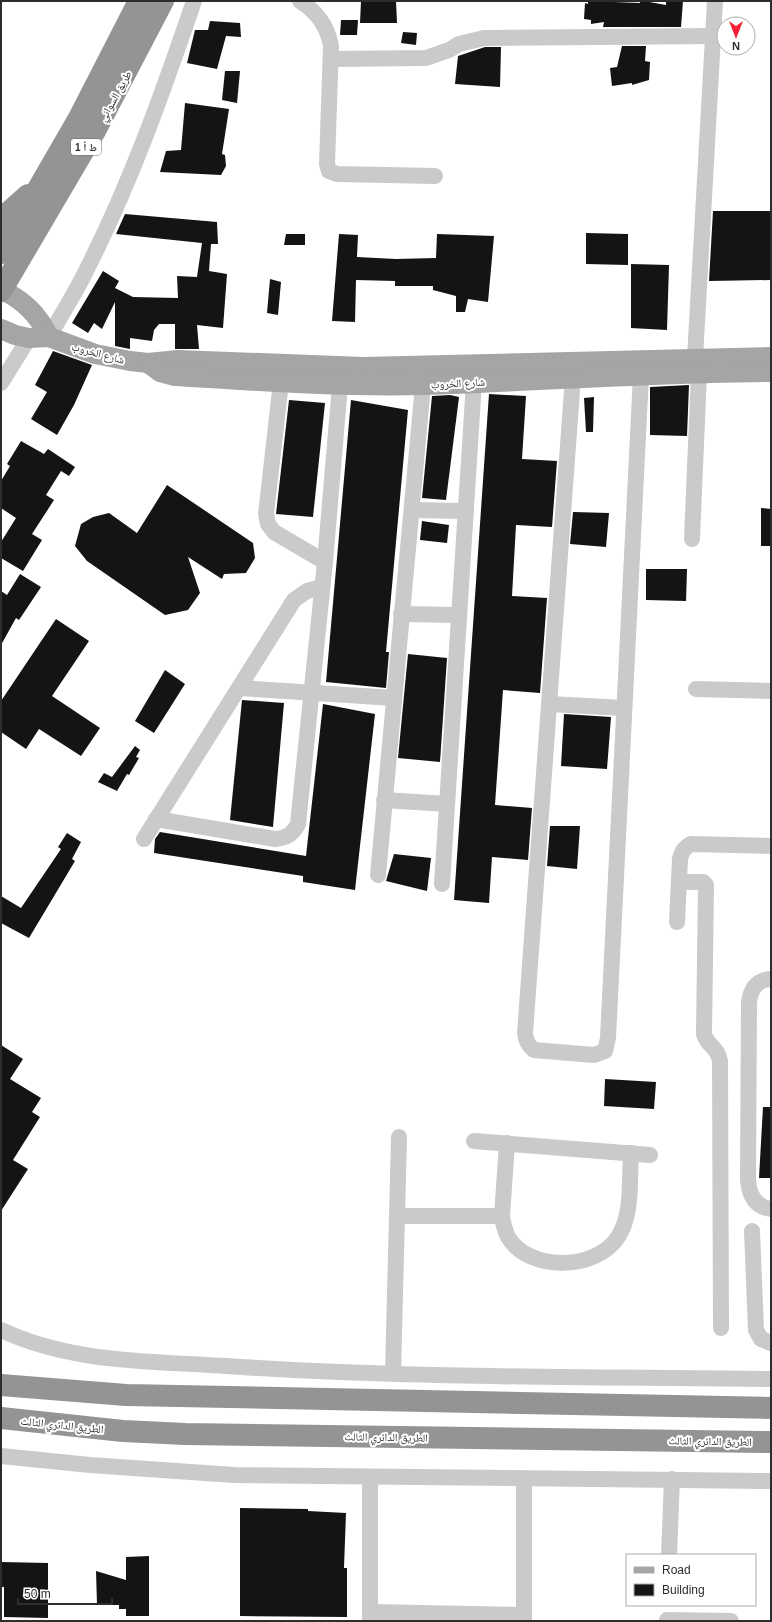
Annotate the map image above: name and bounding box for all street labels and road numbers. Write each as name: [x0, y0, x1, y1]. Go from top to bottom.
street label: طريق السواني: [96, 69, 136, 125]
road number: ط أ 1: [71, 139, 101, 155]
street label: شارع الخروب: [70, 340, 126, 367]
street label: شارع الخروب: [431, 376, 485, 391]
street label: الطريق الدائري الثالث: [20, 1415, 104, 1438]
street label: الطريق الدائري الثالث: [344, 1430, 428, 1447]
street label: الطريق الدائري الثالث: [668, 1434, 752, 1451]

